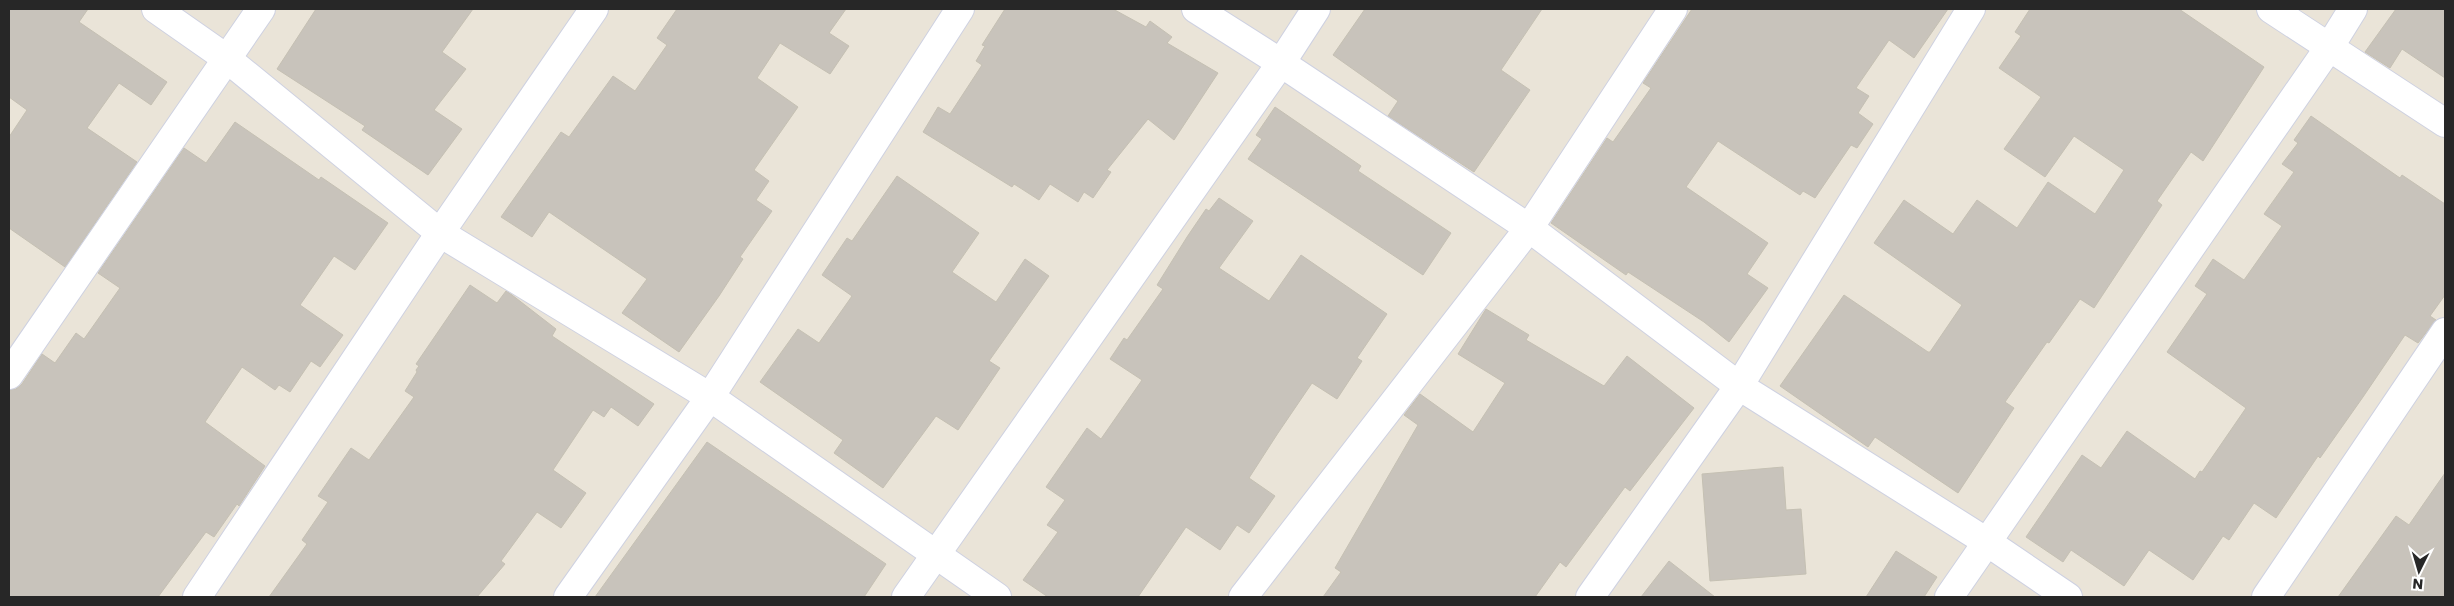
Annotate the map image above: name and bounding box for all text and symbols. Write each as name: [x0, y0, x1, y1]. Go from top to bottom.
north arrow: [2394, 546, 2444, 596]
text: N: [2412, 574, 2424, 594]

